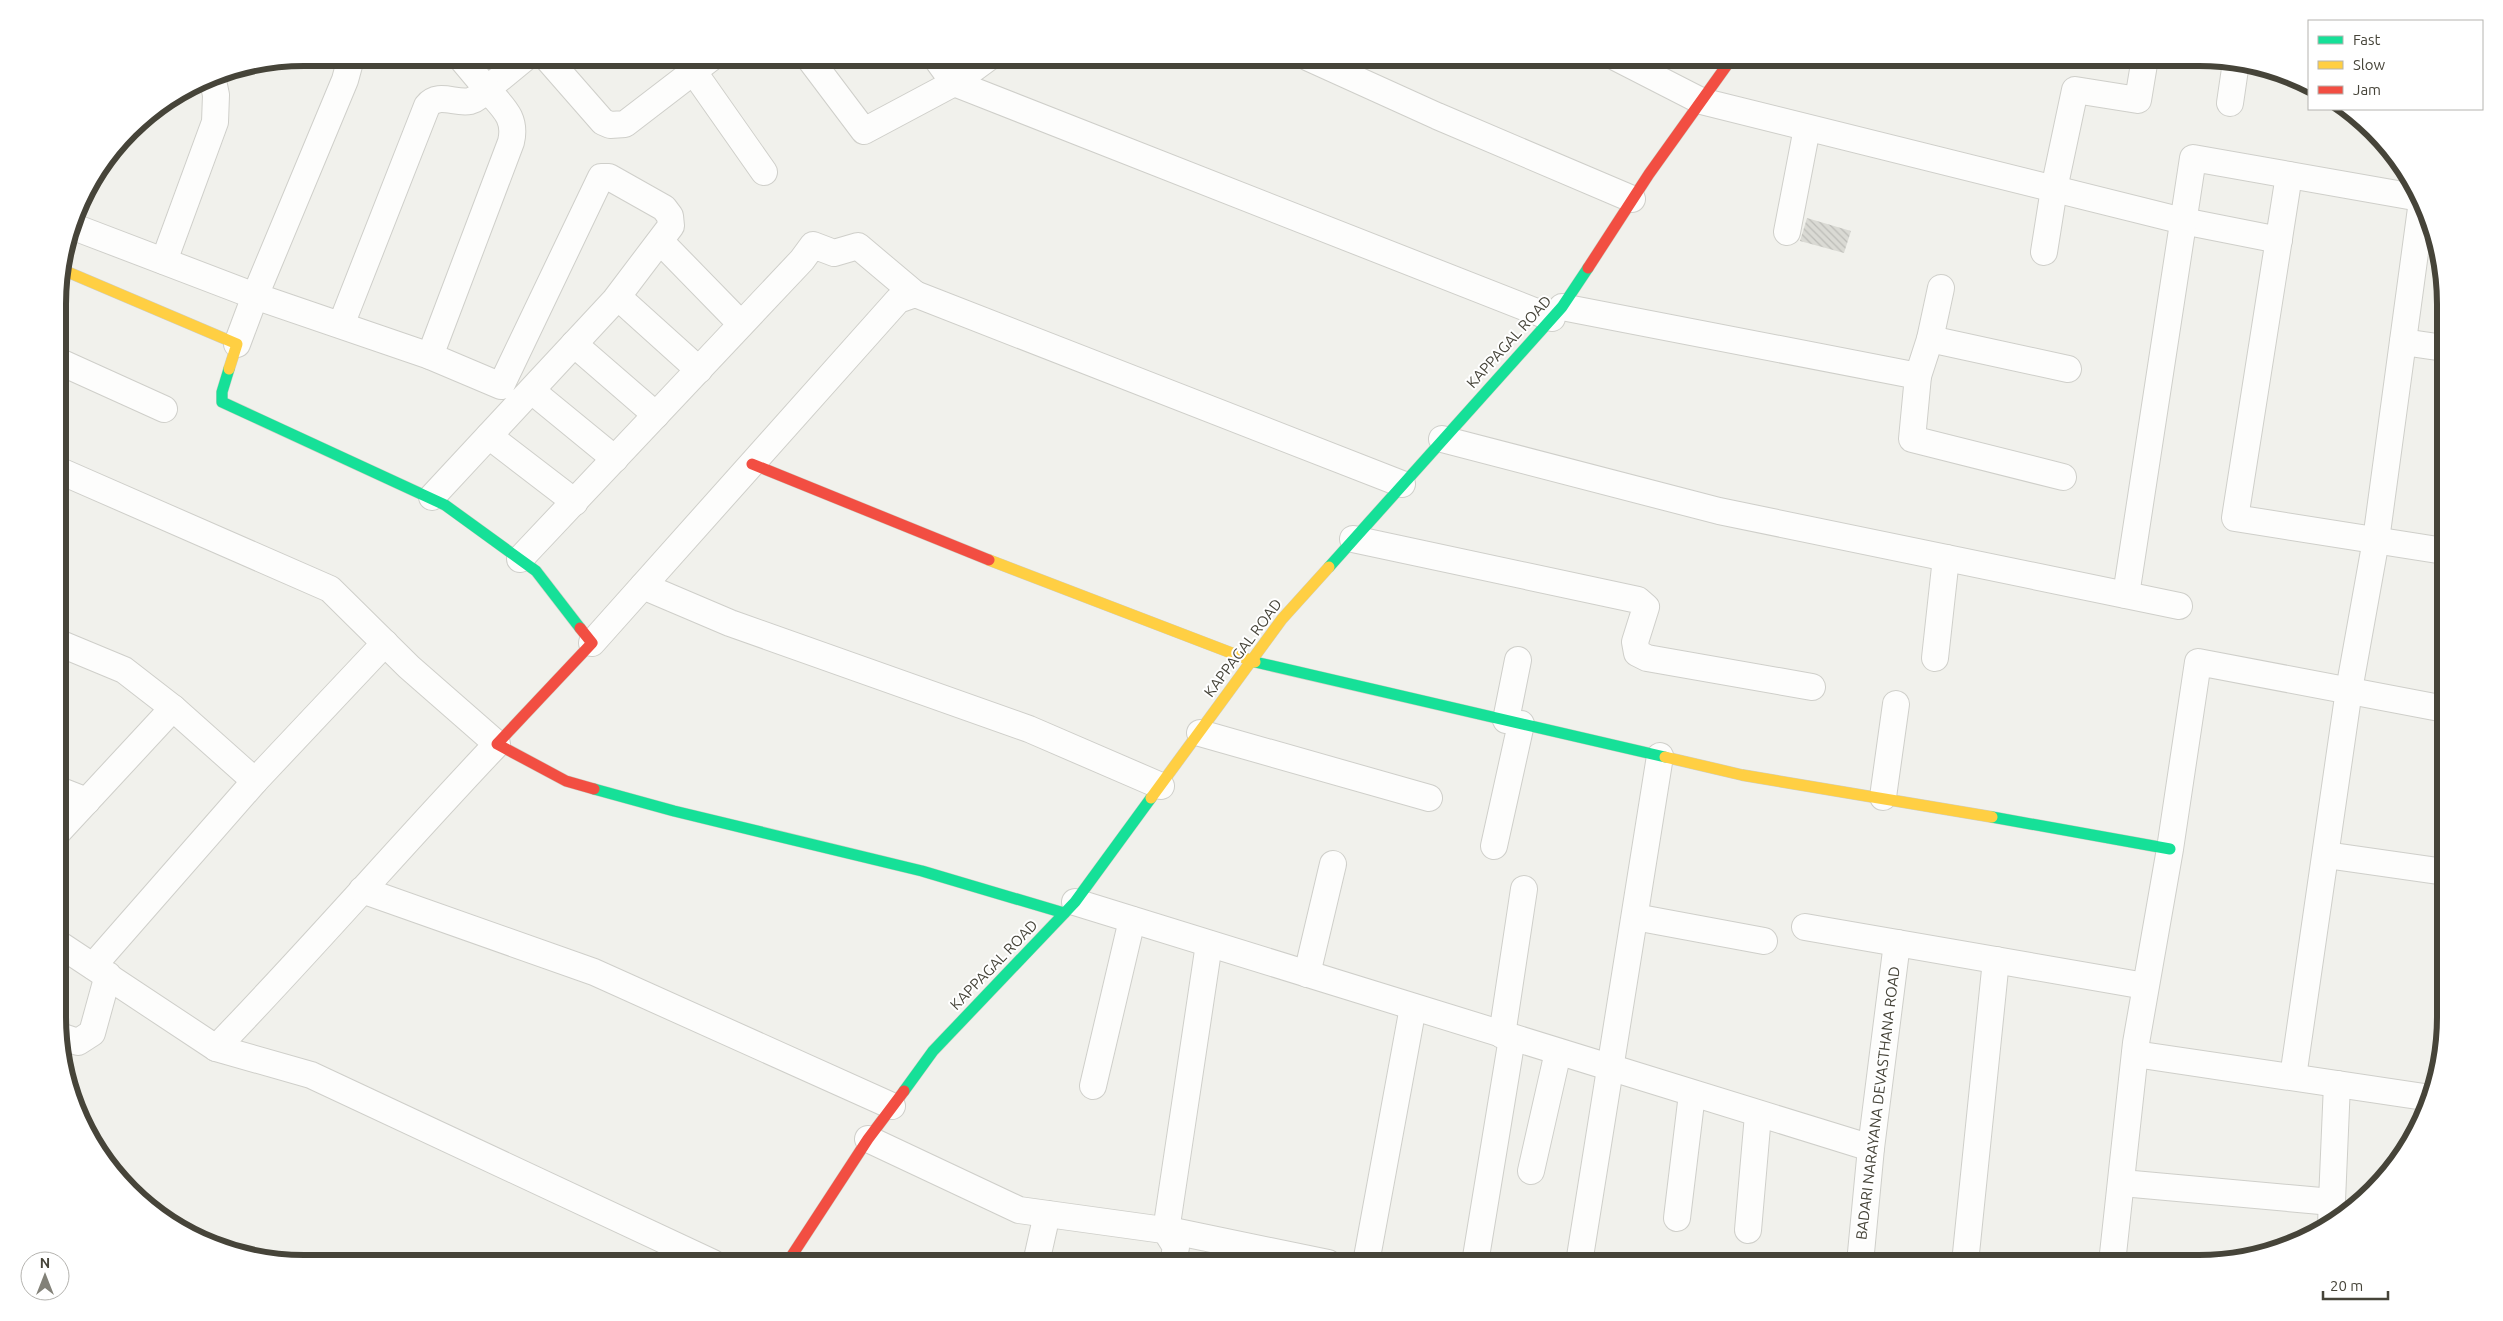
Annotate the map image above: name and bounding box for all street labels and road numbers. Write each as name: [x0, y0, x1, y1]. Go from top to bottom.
street label: KAPPAGAL ROAD: [1463, 292, 1554, 391]
street label: KAPPAGAL ROAD: [1200, 595, 1285, 700]
street label: KAPPAGAL ROAD: [946, 916, 1041, 1013]
street label: BADARI NARAYANA DEVASTHANA ROAD: [1852, 965, 1903, 1241]

